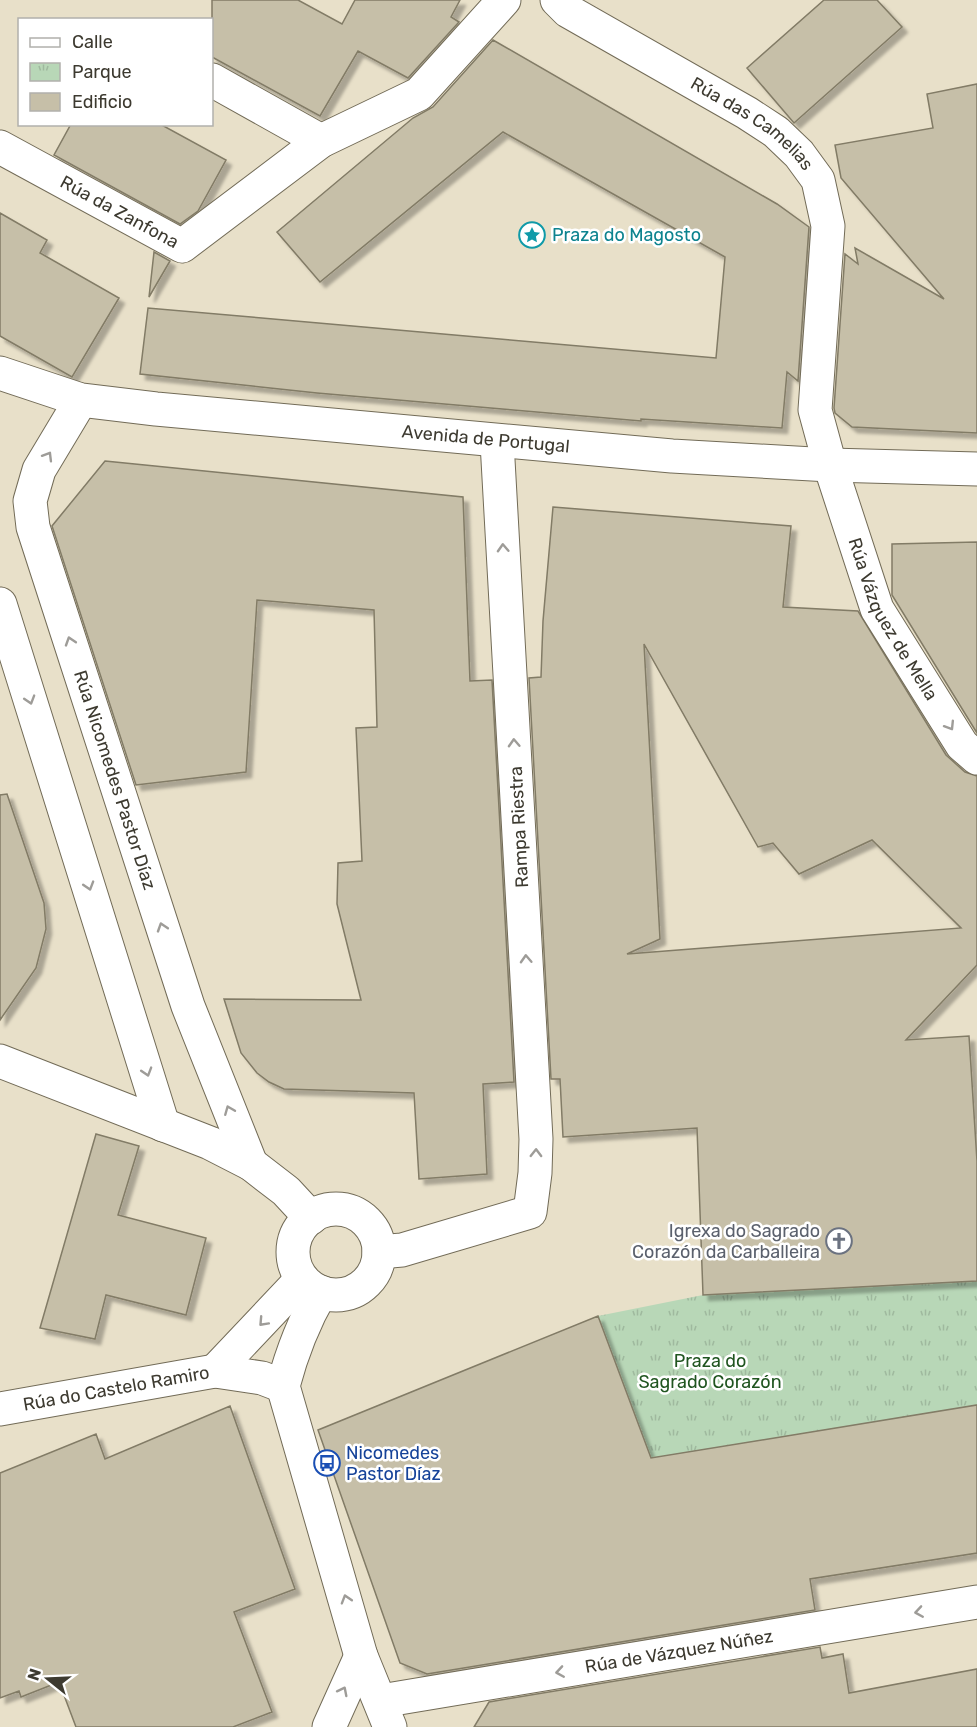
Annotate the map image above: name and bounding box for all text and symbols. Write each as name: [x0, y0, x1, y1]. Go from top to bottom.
legend: [18, 18, 213, 126]
text: Calle: [72, 31, 113, 53]
text: Parque: [72, 61, 132, 83]
street label: Rúa das Camelias: [687, 72, 818, 175]
text: Edificio: [72, 91, 132, 113]
street label: Rúa da Zanfona: [56, 171, 183, 253]
place icon: Praza do Magosto: [517, 220, 547, 250]
place label: Praza do Magosto: [552, 224, 701, 246]
street label: Avenida de Portugal: [401, 420, 571, 458]
one-way arrow: [40, 452, 52, 462]
street label: Rúa Vázquez de Mella: [844, 535, 942, 704]
one-way arrow: [497, 544, 510, 553]
one-way arrow: [65, 636, 77, 647]
street label: Rúa Nicomedes Pastor Díaz: [69, 668, 161, 892]
one-way arrow: [23, 694, 35, 705]
one-way arrow: [943, 720, 955, 730]
one-way arrow: [507, 739, 520, 748]
street label: Rampa Riestra: [505, 766, 533, 888]
one-way arrow: [82, 880, 94, 891]
one-way arrow: [157, 922, 170, 933]
one-way arrow: [520, 954, 533, 963]
one-way arrow: [140, 1066, 152, 1077]
one-way arrow: [224, 1105, 236, 1116]
one-way arrow: [529, 1149, 542, 1158]
place label: Igrexa do Sagrado Corazón da Carballeira: [632, 1220, 820, 1263]
church icon: Igrexa do Sagrado Corazón da Carballeira: [824, 1226, 854, 1256]
one-way arrow: [259, 1314, 270, 1325]
park label: Praza do Sagrado Corazón: [638, 1350, 782, 1393]
street label: Rúa do Castelo Ramiro: [21, 1361, 211, 1416]
place label: Nicomedes Pastor Díaz: [346, 1442, 441, 1485]
bus stop icon: Nicomedes Pastor Díaz: [312, 1448, 342, 1478]
one-way arrow: [341, 1594, 353, 1605]
one-way arrow: [915, 1606, 924, 1618]
street label: Rúa de Vázquez Núñez: [583, 1625, 775, 1678]
north arrow: [18, 1649, 78, 1709]
one-way arrow: [555, 1665, 564, 1677]
text: N: [23, 1666, 45, 1683]
one-way arrow: [336, 1686, 348, 1697]

